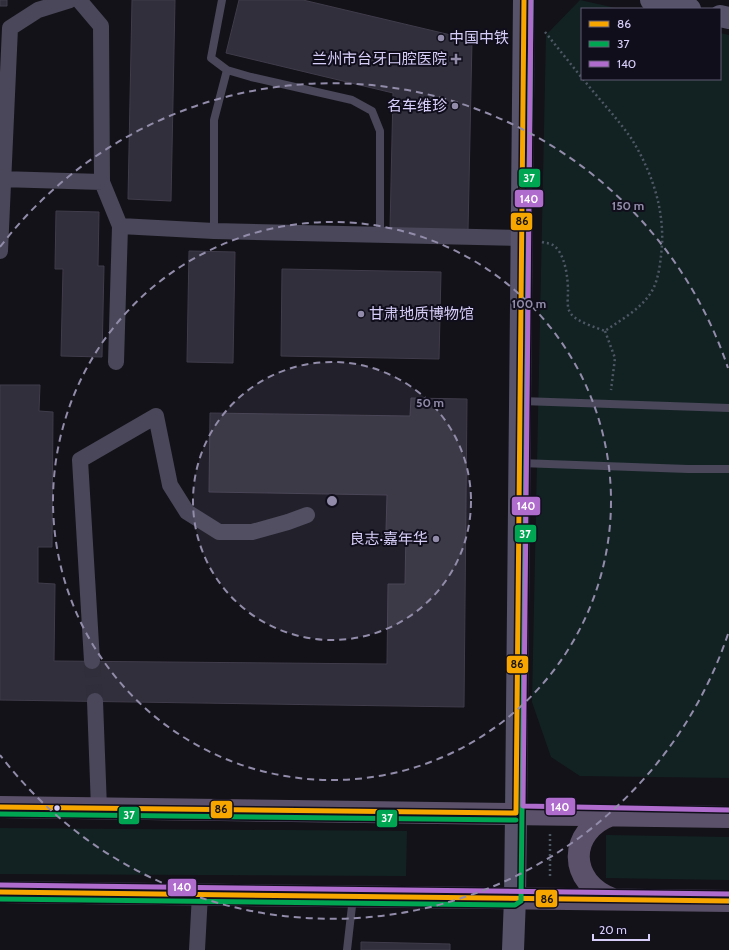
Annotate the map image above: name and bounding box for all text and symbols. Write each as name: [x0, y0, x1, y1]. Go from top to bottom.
legend: [581, 8, 721, 80]
text: 86: [617, 16, 631, 31]
place label: 中国中铁: [449, 29, 509, 47]
marker: 中国中铁: [436, 33, 446, 43]
text: 37: [617, 36, 630, 51]
place label: 兰州市台牙口腔医院: [312, 50, 447, 68]
marker: 兰州市台牙口腔医院: [450, 53, 462, 65]
text: 140: [617, 56, 636, 71]
place label: 名车维珍: [387, 97, 447, 115]
marker: 名车维珍: [450, 101, 460, 111]
line badge: 37: [518, 168, 541, 188]
text: 37: [523, 171, 535, 185]
line badge: 140: [514, 189, 544, 208]
text: 140: [520, 192, 539, 206]
text: 150 m: [612, 198, 644, 213]
line badge: 86: [510, 212, 533, 231]
text: 86: [516, 214, 528, 228]
text: 100 m: [512, 296, 546, 311]
place label: 甘肃地质博物馆: [369, 305, 474, 323]
marker: 甘肃地质博物馆: [356, 309, 366, 319]
text: 50 m: [416, 395, 444, 410]
centre of rings: [325, 494, 339, 508]
line badge: 140: [511, 496, 541, 516]
text: 140: [517, 499, 536, 513]
line badge: 37: [514, 524, 537, 543]
text: 37: [519, 527, 531, 541]
place label: 良志·嘉年华: [349, 530, 428, 548]
marker: 良志·嘉年华: [431, 534, 441, 544]
line badge: 86: [506, 655, 529, 674]
text: 86: [511, 657, 523, 671]
line badge: 140: [545, 797, 576, 816]
line badge: 86: [210, 800, 233, 819]
text: 140: [551, 800, 570, 814]
text: 86: [215, 802, 227, 816]
unlabelled marker: [52, 803, 62, 813]
line badge: 37: [118, 806, 140, 825]
text: 37: [123, 808, 135, 822]
line badge: 37: [376, 809, 398, 828]
text: 37: [381, 811, 393, 825]
line badge: 140: [167, 878, 197, 897]
text: 140: [173, 880, 192, 894]
line badge: 86: [535, 889, 558, 908]
text: 86: [541, 892, 553, 906]
scale bar: [593, 916, 649, 942]
text: 20 m: [599, 922, 627, 937]

